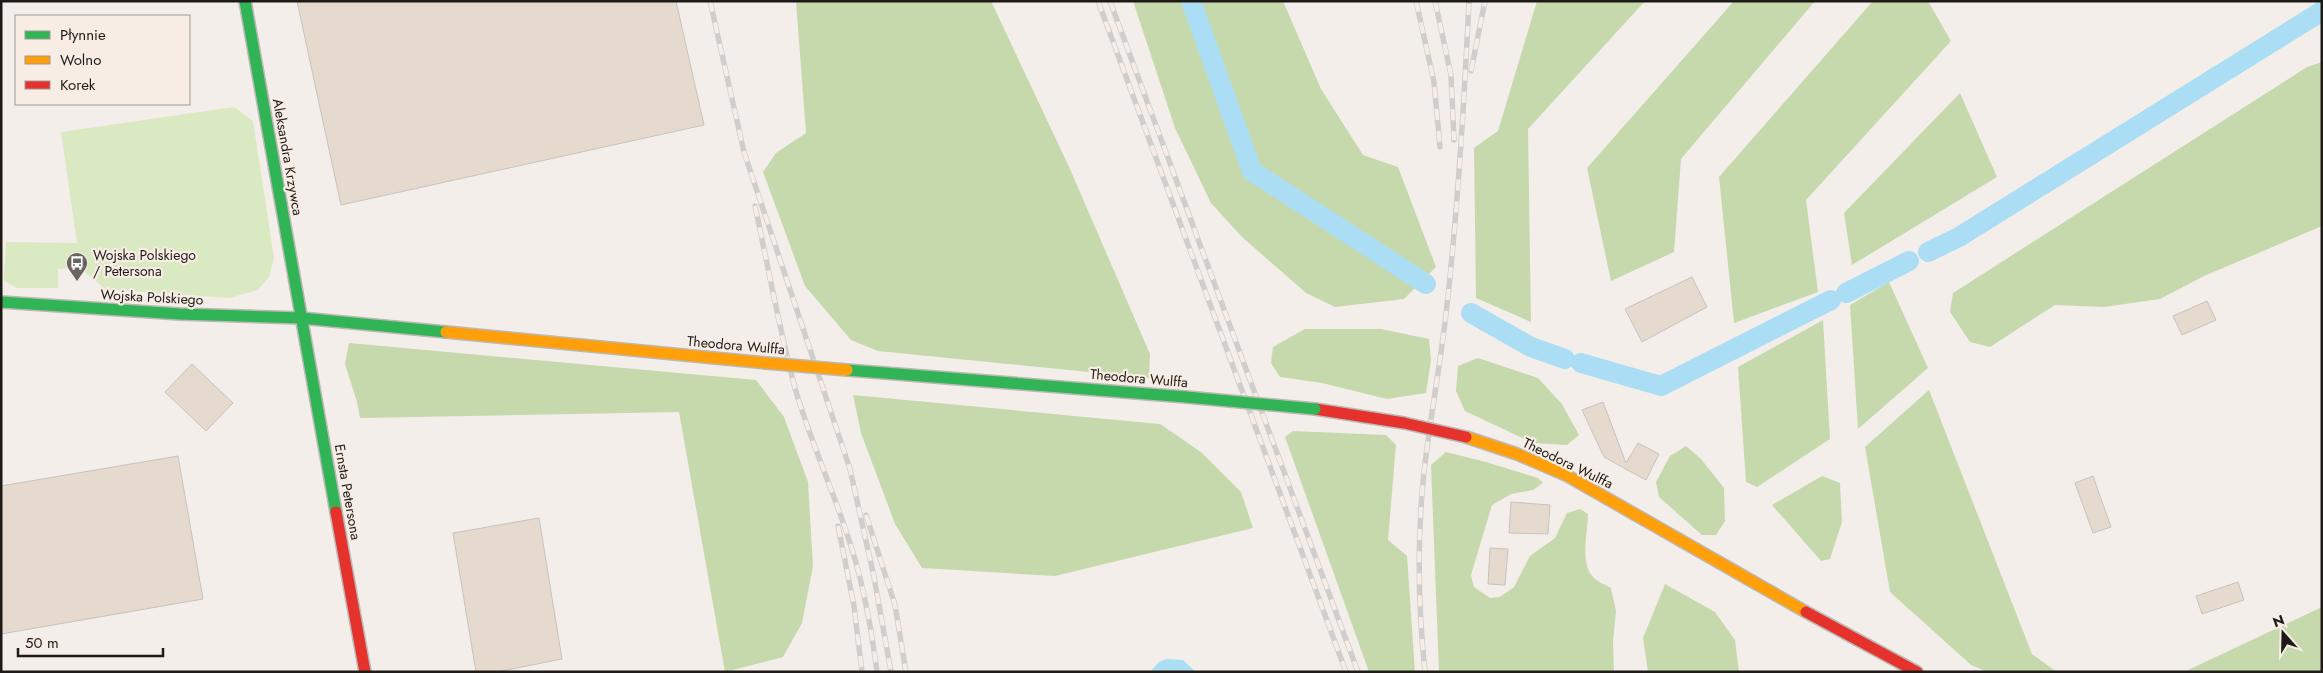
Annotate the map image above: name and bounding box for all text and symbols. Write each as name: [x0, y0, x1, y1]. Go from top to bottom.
legend: [15, 15, 190, 105]
text: Płynnie: [60, 24, 106, 46]
text: Wolno: [60, 49, 101, 71]
text: Korek: [60, 74, 96, 96]
street label: Aleksandra Krzywca: [268, 97, 308, 217]
place label: Wojska Polskiego / Petersona: [93, 245, 196, 281]
bus stop icon: Wojska Polskiego / Petersona: [65, 251, 89, 282]
street label: Wojska Polskiego: [100, 284, 204, 310]
street label: Theodora Wulffa: [686, 331, 786, 359]
street label: Theodora Wulffa: [1089, 364, 1189, 392]
street label: Theodora Wulffa: [1519, 432, 1617, 494]
street label: Ernsta Petersona: [330, 443, 366, 541]
north arrow: [2258, 608, 2308, 658]
text: N: [2270, 609, 2287, 632]
scale bar: [18, 626, 162, 658]
text: 50 m: [25, 632, 59, 654]

